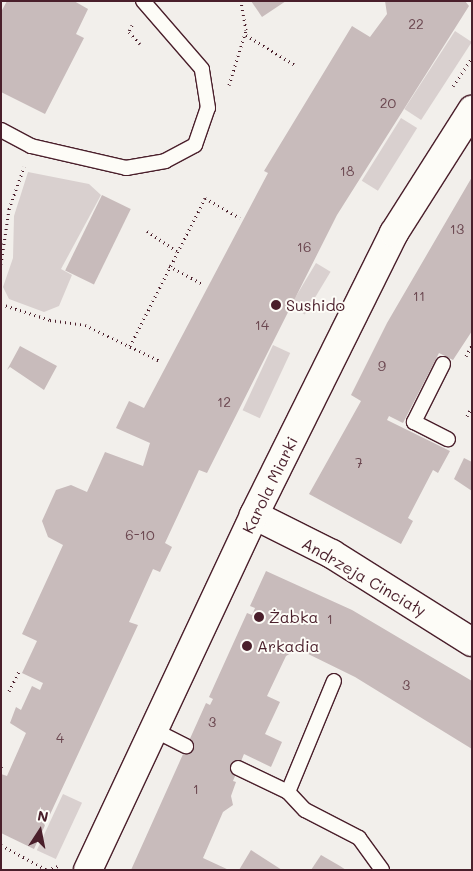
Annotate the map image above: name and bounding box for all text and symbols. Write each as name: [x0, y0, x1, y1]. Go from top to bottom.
house number: 22: [408, 16, 424, 32]
house number: 20: [380, 95, 396, 111]
house number: 18: [340, 163, 354, 179]
house number: 13: [450, 221, 464, 237]
house number: 16: [297, 239, 311, 255]
house number: 11: [413, 288, 425, 304]
place label: Sushido: [286, 295, 345, 315]
marker: Sushido: [270, 299, 282, 311]
house number: 14: [255, 317, 269, 333]
house number: 9: [378, 358, 386, 374]
house number: 12: [217, 394, 231, 410]
street label: Karola Miarki: [238, 433, 302, 537]
house number: 7: [355, 455, 363, 471]
house number: 6-10: [125, 527, 155, 543]
street label: Andrzeja Cinciały: [299, 534, 429, 620]
place label: Żabka: [269, 607, 318, 627]
marker: Żabka: [253, 611, 265, 623]
house number: 1: [327, 611, 333, 627]
place label: Arkadia: [257, 636, 320, 656]
marker: Arkadia: [241, 640, 253, 652]
house number: 3: [402, 677, 410, 693]
house number: 3: [208, 714, 216, 730]
house number: 4: [56, 730, 64, 746]
house number: 1: [193, 781, 199, 797]
text: N: [36, 805, 50, 826]
north arrow: [15, 806, 65, 856]

